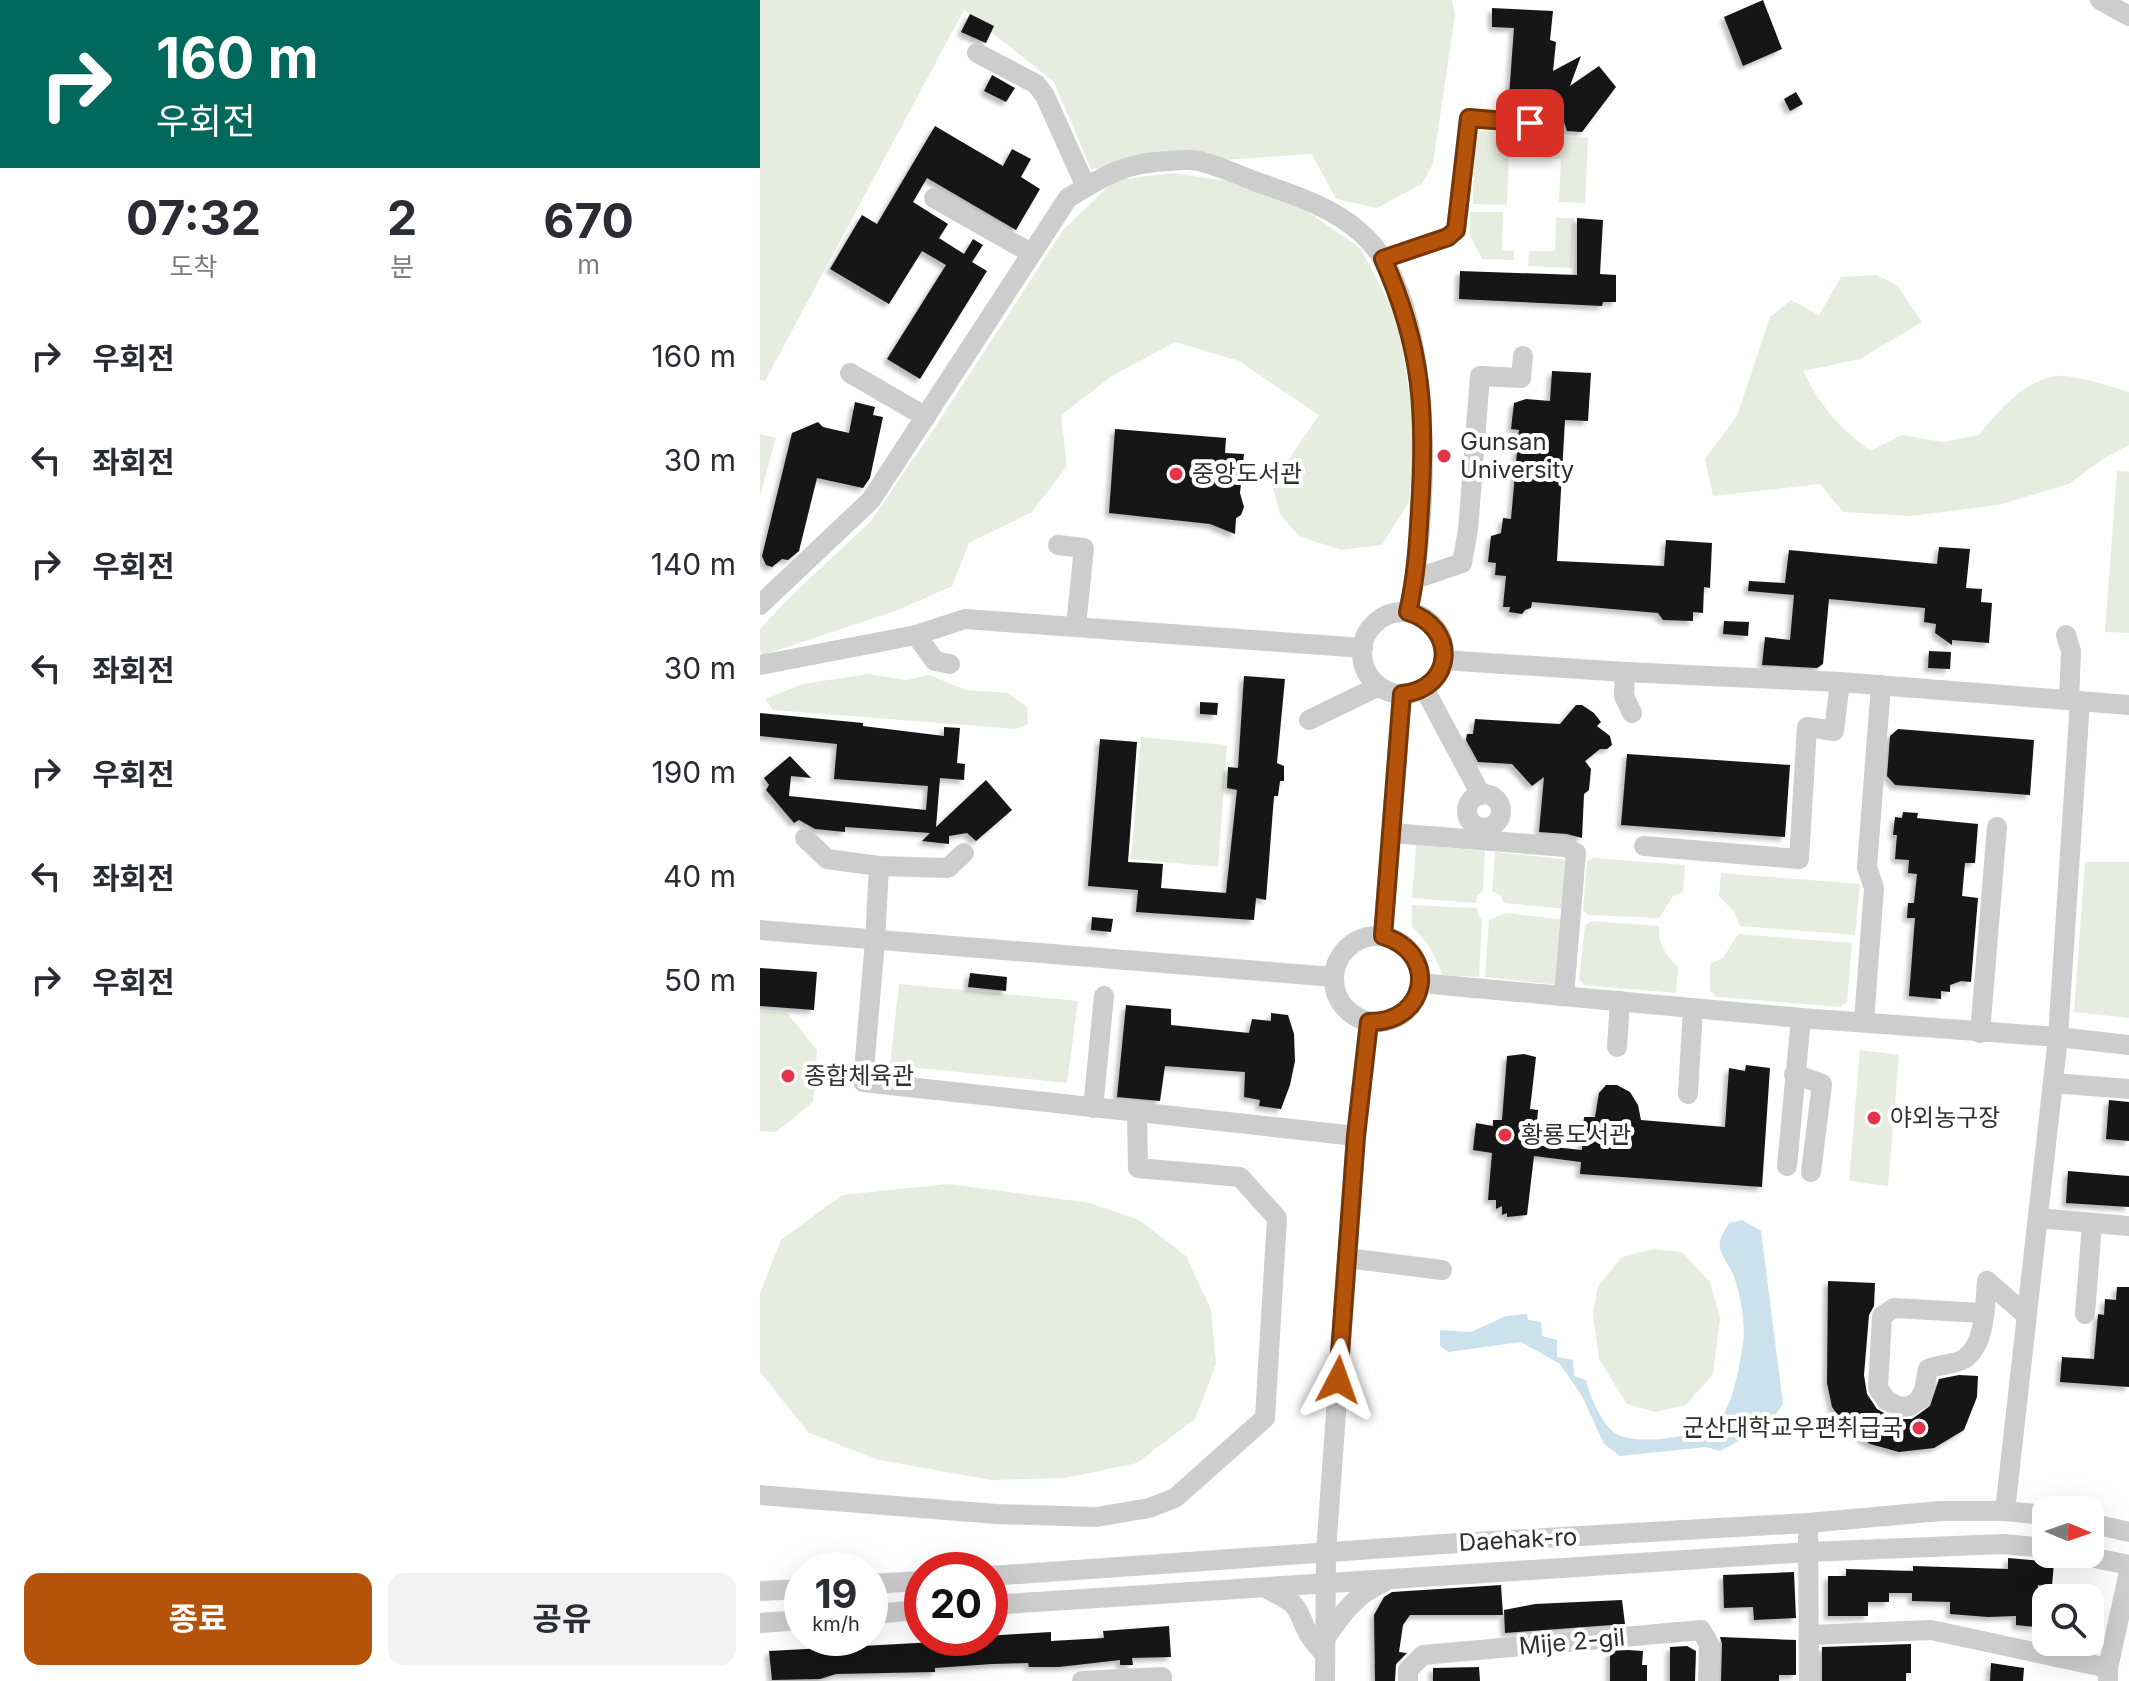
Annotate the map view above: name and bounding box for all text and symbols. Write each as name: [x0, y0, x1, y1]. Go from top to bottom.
text: 160 m: [156, 24, 319, 92]
icon: right: [24, 32, 128, 136]
pin: [1496, 89, 1564, 157]
text: 우회전: [156, 99, 255, 143]
icon: arrive: [1508, 101, 1552, 145]
text: 07:32: [126, 188, 261, 247]
text: 2: [387, 188, 417, 247]
text: 670: [543, 191, 634, 250]
text: m: [577, 249, 600, 280]
text: 도착: [170, 251, 217, 282]
text: 분: [390, 251, 414, 282]
icon: right: [24, 334, 68, 378]
text: 160 m: [652, 338, 736, 374]
text: 우회전: [92, 340, 175, 376]
place label: Gunsan University: [1460, 427, 1574, 484]
icon: left: [24, 438, 68, 482]
text: 30 m: [664, 442, 736, 478]
text: 좌회전: [92, 444, 175, 480]
marker: Gunsan University: [1435, 447, 1453, 465]
place label: 중앙도서관: [1192, 459, 1302, 488]
marker: 중앙도서관: [1167, 465, 1185, 483]
icon: right: [24, 542, 68, 586]
text: 140 m: [651, 546, 736, 582]
text: 우회전: [92, 548, 175, 584]
icon: left: [24, 646, 68, 690]
text: 30 m: [664, 650, 736, 686]
text: 좌회전: [92, 652, 175, 688]
icon: right: [24, 750, 68, 794]
text: 190 m: [652, 754, 736, 790]
text: 우회전: [92, 756, 175, 792]
icon: left: [24, 854, 68, 898]
text: 40 m: [663, 858, 736, 894]
text: 좌회전: [92, 860, 175, 896]
icon: right: [24, 958, 68, 1002]
text: 50 m: [664, 962, 736, 998]
text: 우회전: [92, 964, 175, 1000]
place label: 종합체육관: [804, 1061, 914, 1090]
marker: 종합체육관: [779, 1067, 797, 1085]
place label: 야외농구장: [1890, 1103, 2000, 1132]
marker: 야외농구장: [1865, 1109, 1883, 1127]
place label: 황룡도서관: [1521, 1120, 1631, 1149]
marker: 황룡도서관: [1496, 1126, 1514, 1144]
position arrow: [1296, 1338, 1380, 1422]
place label: 군산대학교우편취급국: [1682, 1413, 1903, 1442]
marker: 군산대학교우편취급국: [1910, 1419, 1928, 1437]
north arrow: [2032, 1496, 2104, 1568]
map controls: [2032, 1496, 2104, 1656]
street label: Daehak-ro: [1458, 1522, 1578, 1557]
speed limit sign: 20: [904, 1552, 1008, 1656]
text: 19: [814, 1569, 858, 1618]
button: 종료: [24, 1573, 372, 1665]
button: 공유: [388, 1573, 736, 1665]
button: search: [2032, 1584, 2104, 1656]
text: km/h: [812, 1612, 860, 1636]
street label: Mije 2-gil: [1518, 1622, 1626, 1661]

